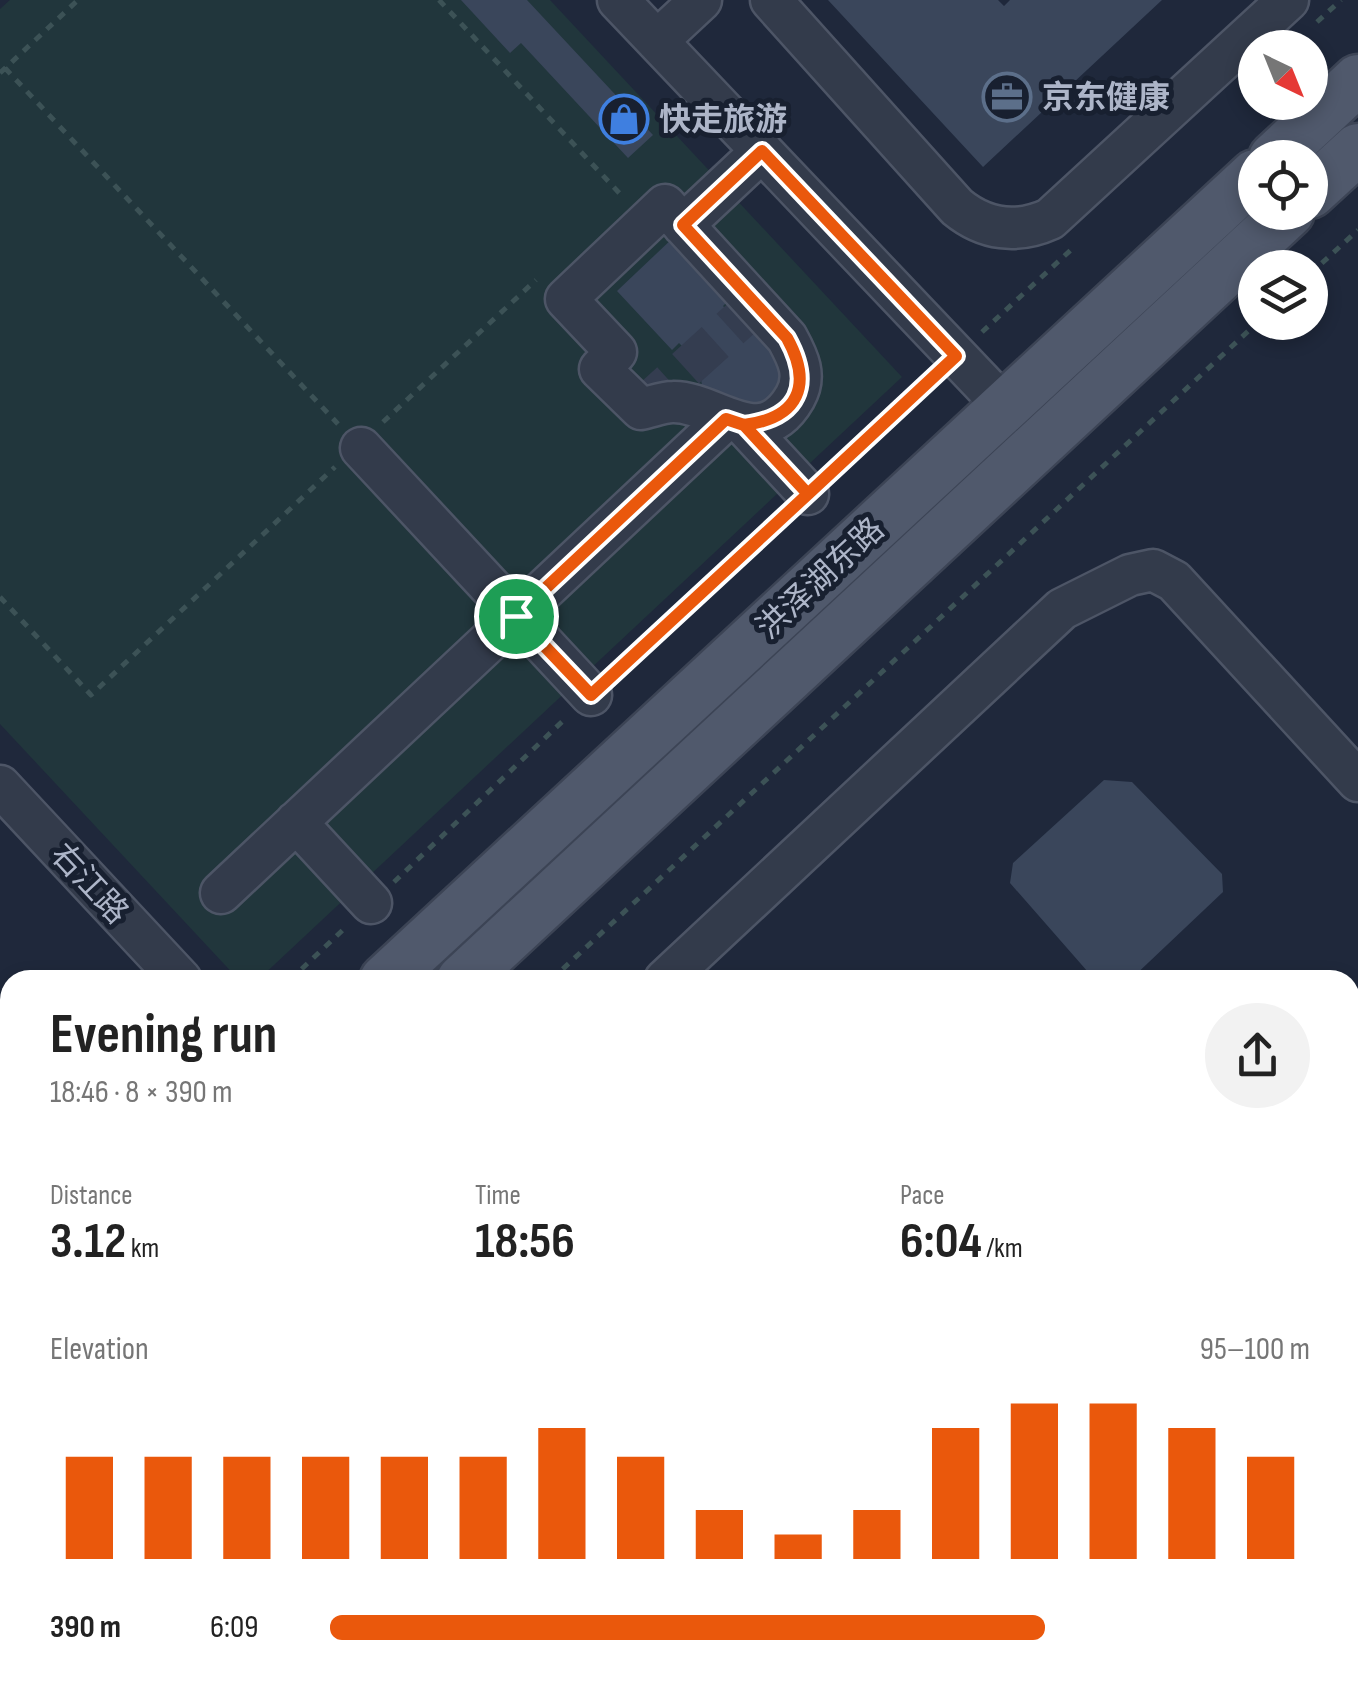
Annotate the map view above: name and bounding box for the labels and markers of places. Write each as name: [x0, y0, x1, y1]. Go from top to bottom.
office icon: 京东健康: [981, 71, 1033, 123]
place label: 京东健康: [1042, 79, 1170, 118]
shop icon: 快走旅游: [598, 93, 650, 145]
place label: 快走旅游: [659, 101, 787, 140]
pin: [474, 574, 559, 659]

